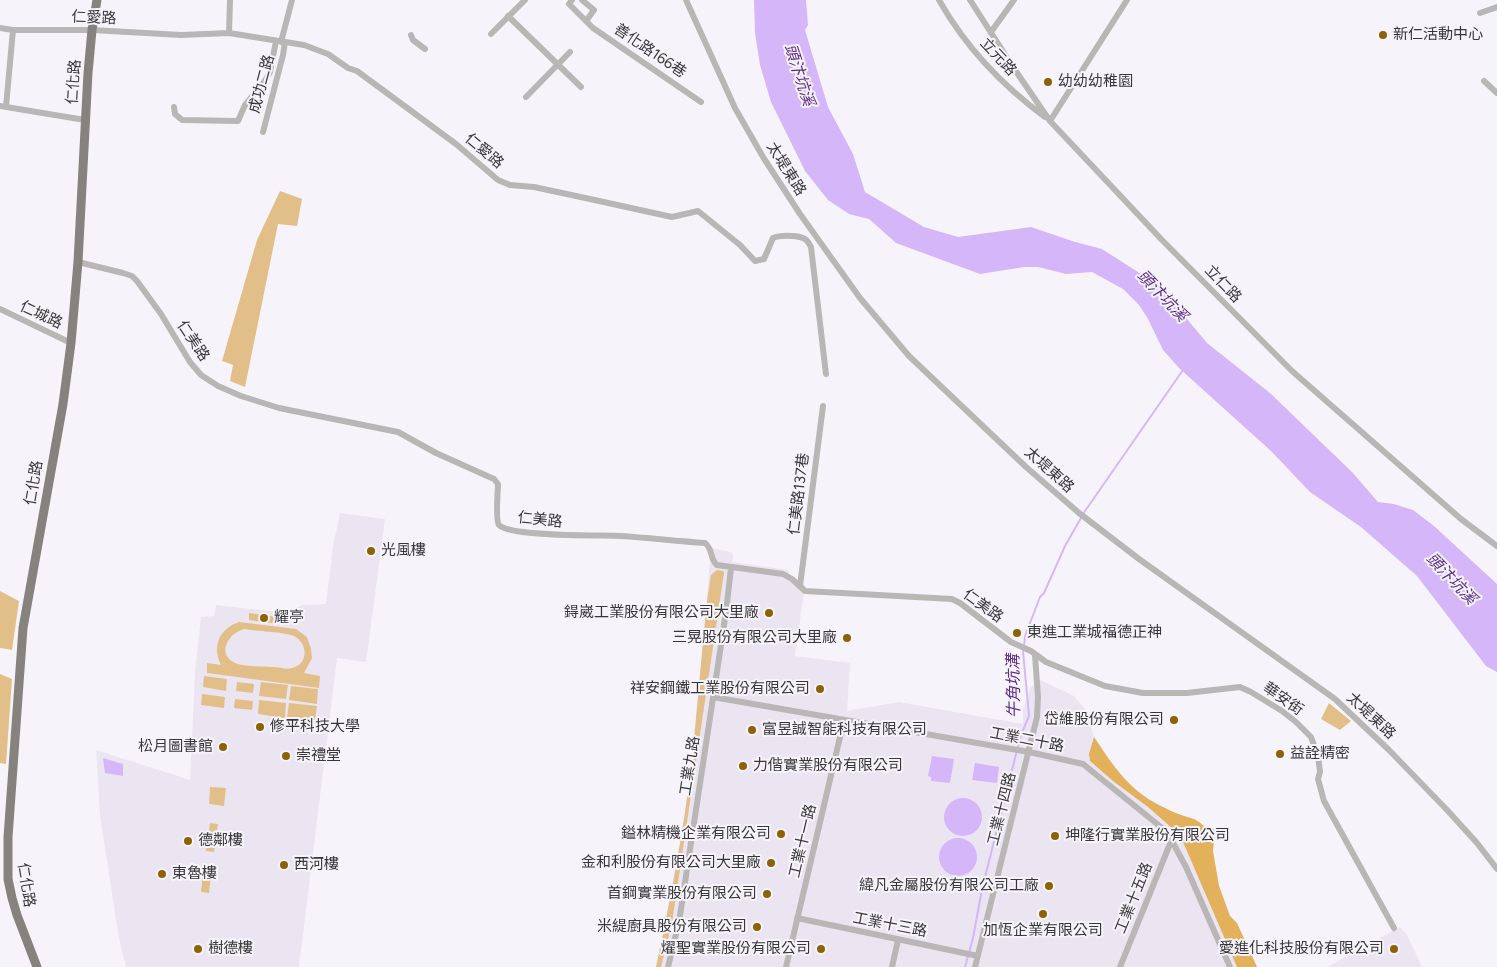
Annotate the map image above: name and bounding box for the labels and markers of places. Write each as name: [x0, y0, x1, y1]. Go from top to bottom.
place label: 新仁活動中心: [1393, 26, 1483, 44]
marker: 新仁活動中心: [1377, 29, 1389, 41]
place label: 幼幼幼稚園: [1058, 73, 1133, 91]
marker: 幼幼幼稚園: [1042, 76, 1054, 88]
place label: 光風樓: [381, 542, 426, 560]
marker: 光風樓: [365, 545, 377, 557]
place label: 鍀崴工業股份有限公司大里廠: [564, 604, 759, 622]
marker: 鍀崴工業股份有限公司大里廠: [763, 607, 775, 619]
place label: 耀亭: [274, 609, 304, 627]
marker: 耀亭: [258, 612, 270, 624]
place label: 東進工業城福德正神: [1027, 624, 1162, 642]
marker: 東進工業城福德正神: [1011, 627, 1023, 639]
place label: 三晃股份有限公司大里廠: [672, 629, 837, 647]
marker: 三晃股份有限公司大里廠: [841, 632, 853, 644]
place label: 祥安鋼鐵工業股份有限公司: [630, 680, 810, 698]
marker: 祥安鋼鐵工業股份有限公司: [814, 683, 826, 695]
place label: 岱維股份有限公司: [1044, 711, 1164, 729]
marker: 岱維股份有限公司: [1168, 714, 1180, 726]
place label: 修平科技大學: [270, 718, 360, 736]
marker: 修平科技大學: [254, 721, 266, 733]
place label: 富昱誠智能科技有限公司: [762, 721, 927, 739]
marker: 富昱誠智能科技有限公司: [746, 724, 758, 736]
place label: 松月圖書館: [138, 738, 213, 756]
marker: 松月圖書館: [217, 741, 229, 753]
place label: 益詮精密: [1290, 745, 1350, 763]
place label: 崇禮堂: [296, 747, 341, 765]
marker: 益詮精密: [1274, 748, 1286, 760]
marker: 崇禮堂: [280, 750, 292, 762]
place label: 力偕實業股份有限公司: [753, 757, 903, 775]
marker: 力偕實業股份有限公司: [737, 760, 749, 772]
place label: 鎰林精機企業有限公司: [621, 825, 771, 843]
place label: 坤隆行實業股份有限公司: [1065, 827, 1230, 845]
marker: 鎰林精機企業有限公司: [775, 828, 787, 840]
marker: 坤隆行實業股份有限公司: [1049, 830, 1061, 842]
place label: 德鄰樓: [198, 832, 243, 850]
marker: 德鄰樓: [182, 835, 194, 847]
place label: 金和利股份有限公司大里廠: [581, 854, 761, 872]
place label: 西河樓: [294, 856, 339, 874]
marker: 金和利股份有限公司大里廠: [765, 857, 777, 869]
marker: 西河樓: [278, 859, 290, 871]
place label: 東魯樓: [172, 865, 217, 883]
marker: 東魯樓: [156, 868, 168, 880]
place label: 緯凡金屬股份有限公司工廠: [859, 877, 1039, 895]
marker: 緯凡金屬股份有限公司工廠: [1043, 880, 1055, 892]
place label: 首鋼實業股份有限公司: [607, 885, 757, 903]
marker: 首鋼實業股份有限公司: [761, 888, 773, 900]
marker: 加恆企業有限公司: [1037, 908, 1049, 920]
place label: 米緹廚具股份有限公司: [597, 918, 747, 936]
marker: 米緹廚具股份有限公司: [751, 921, 763, 933]
place label: 加恆企業有限公司: [983, 922, 1103, 940]
place label: 樹德樓: [208, 940, 253, 958]
place label: 燿聖實業股份有限公司: [661, 940, 811, 958]
place label: 愛進化科技股份有限公司: [1219, 940, 1384, 958]
marker: 樹德樓: [192, 943, 204, 955]
marker: 燿聖實業股份有限公司: [815, 943, 827, 955]
marker: 愛進化科技股份有限公司: [1388, 943, 1400, 955]

